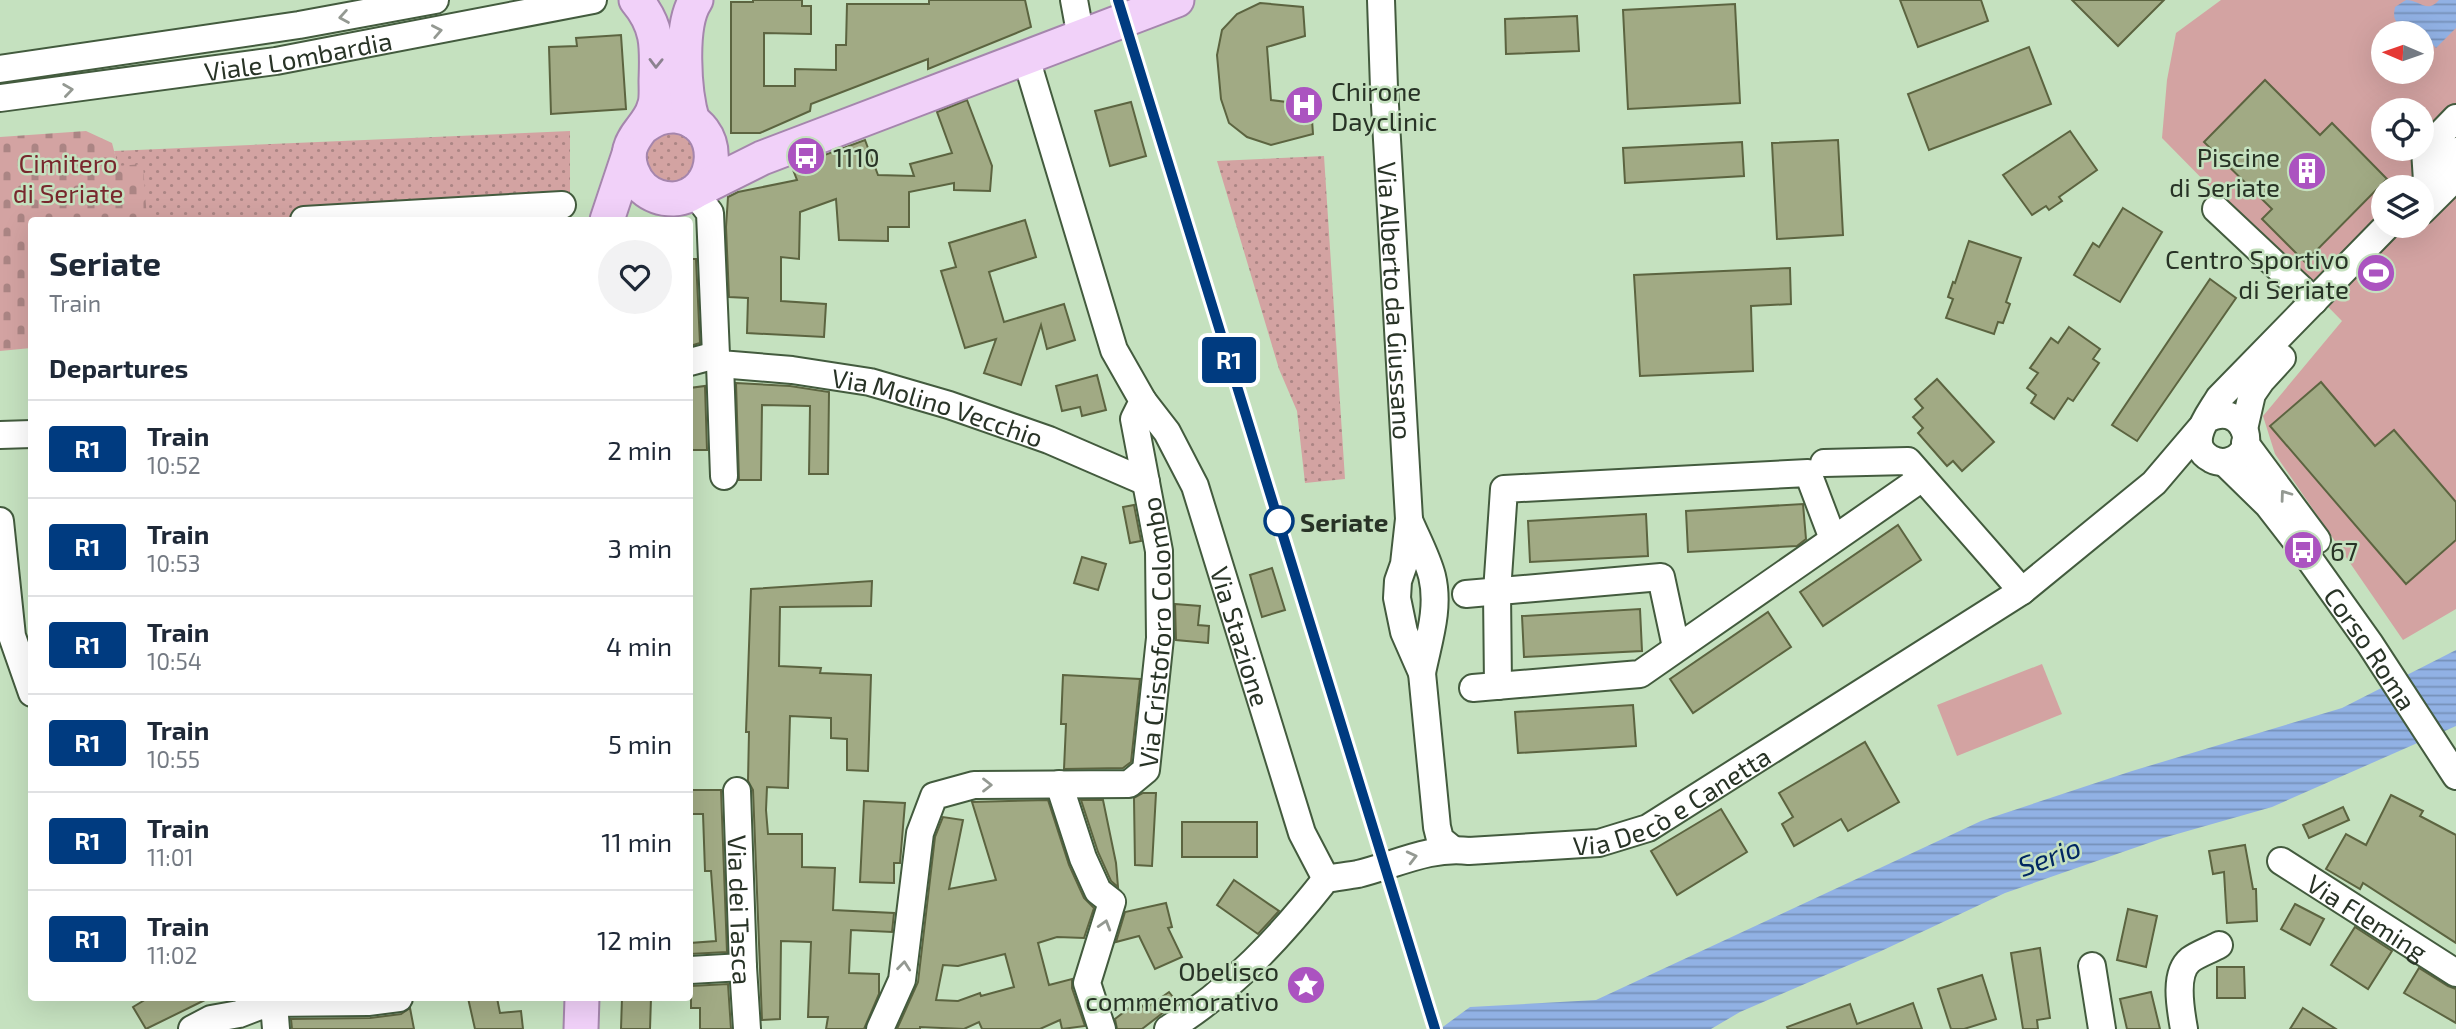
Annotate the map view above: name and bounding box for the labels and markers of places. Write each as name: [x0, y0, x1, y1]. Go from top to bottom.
place label: Chirone Dayclinic: [1331, 75, 1437, 136]
hospital icon: Chirone Dayclinic: [1283, 84, 1325, 126]
bus stop icon: 1110: [785, 135, 827, 177]
place label: 1110: [833, 141, 880, 172]
place label: Piscine di Seriate: [2169, 141, 2280, 202]
building icon: Piscine di Seriate: [2286, 150, 2328, 192]
place label: Centro Sportivo di Seriate: [2165, 243, 2349, 304]
sports icon: Centro Sportivo di Seriate: [2355, 252, 2397, 294]
marker: Seriate: [1264, 506, 1294, 536]
place label: Seriate: [1300, 506, 1388, 537]
bus stop icon: 67: [2282, 529, 2324, 571]
place label: 67: [2330, 535, 2358, 566]
place label: Obelisco commemorativo: [1085, 955, 1279, 1016]
place icon: Obelisco commemorativo: [1285, 964, 1327, 1006]

